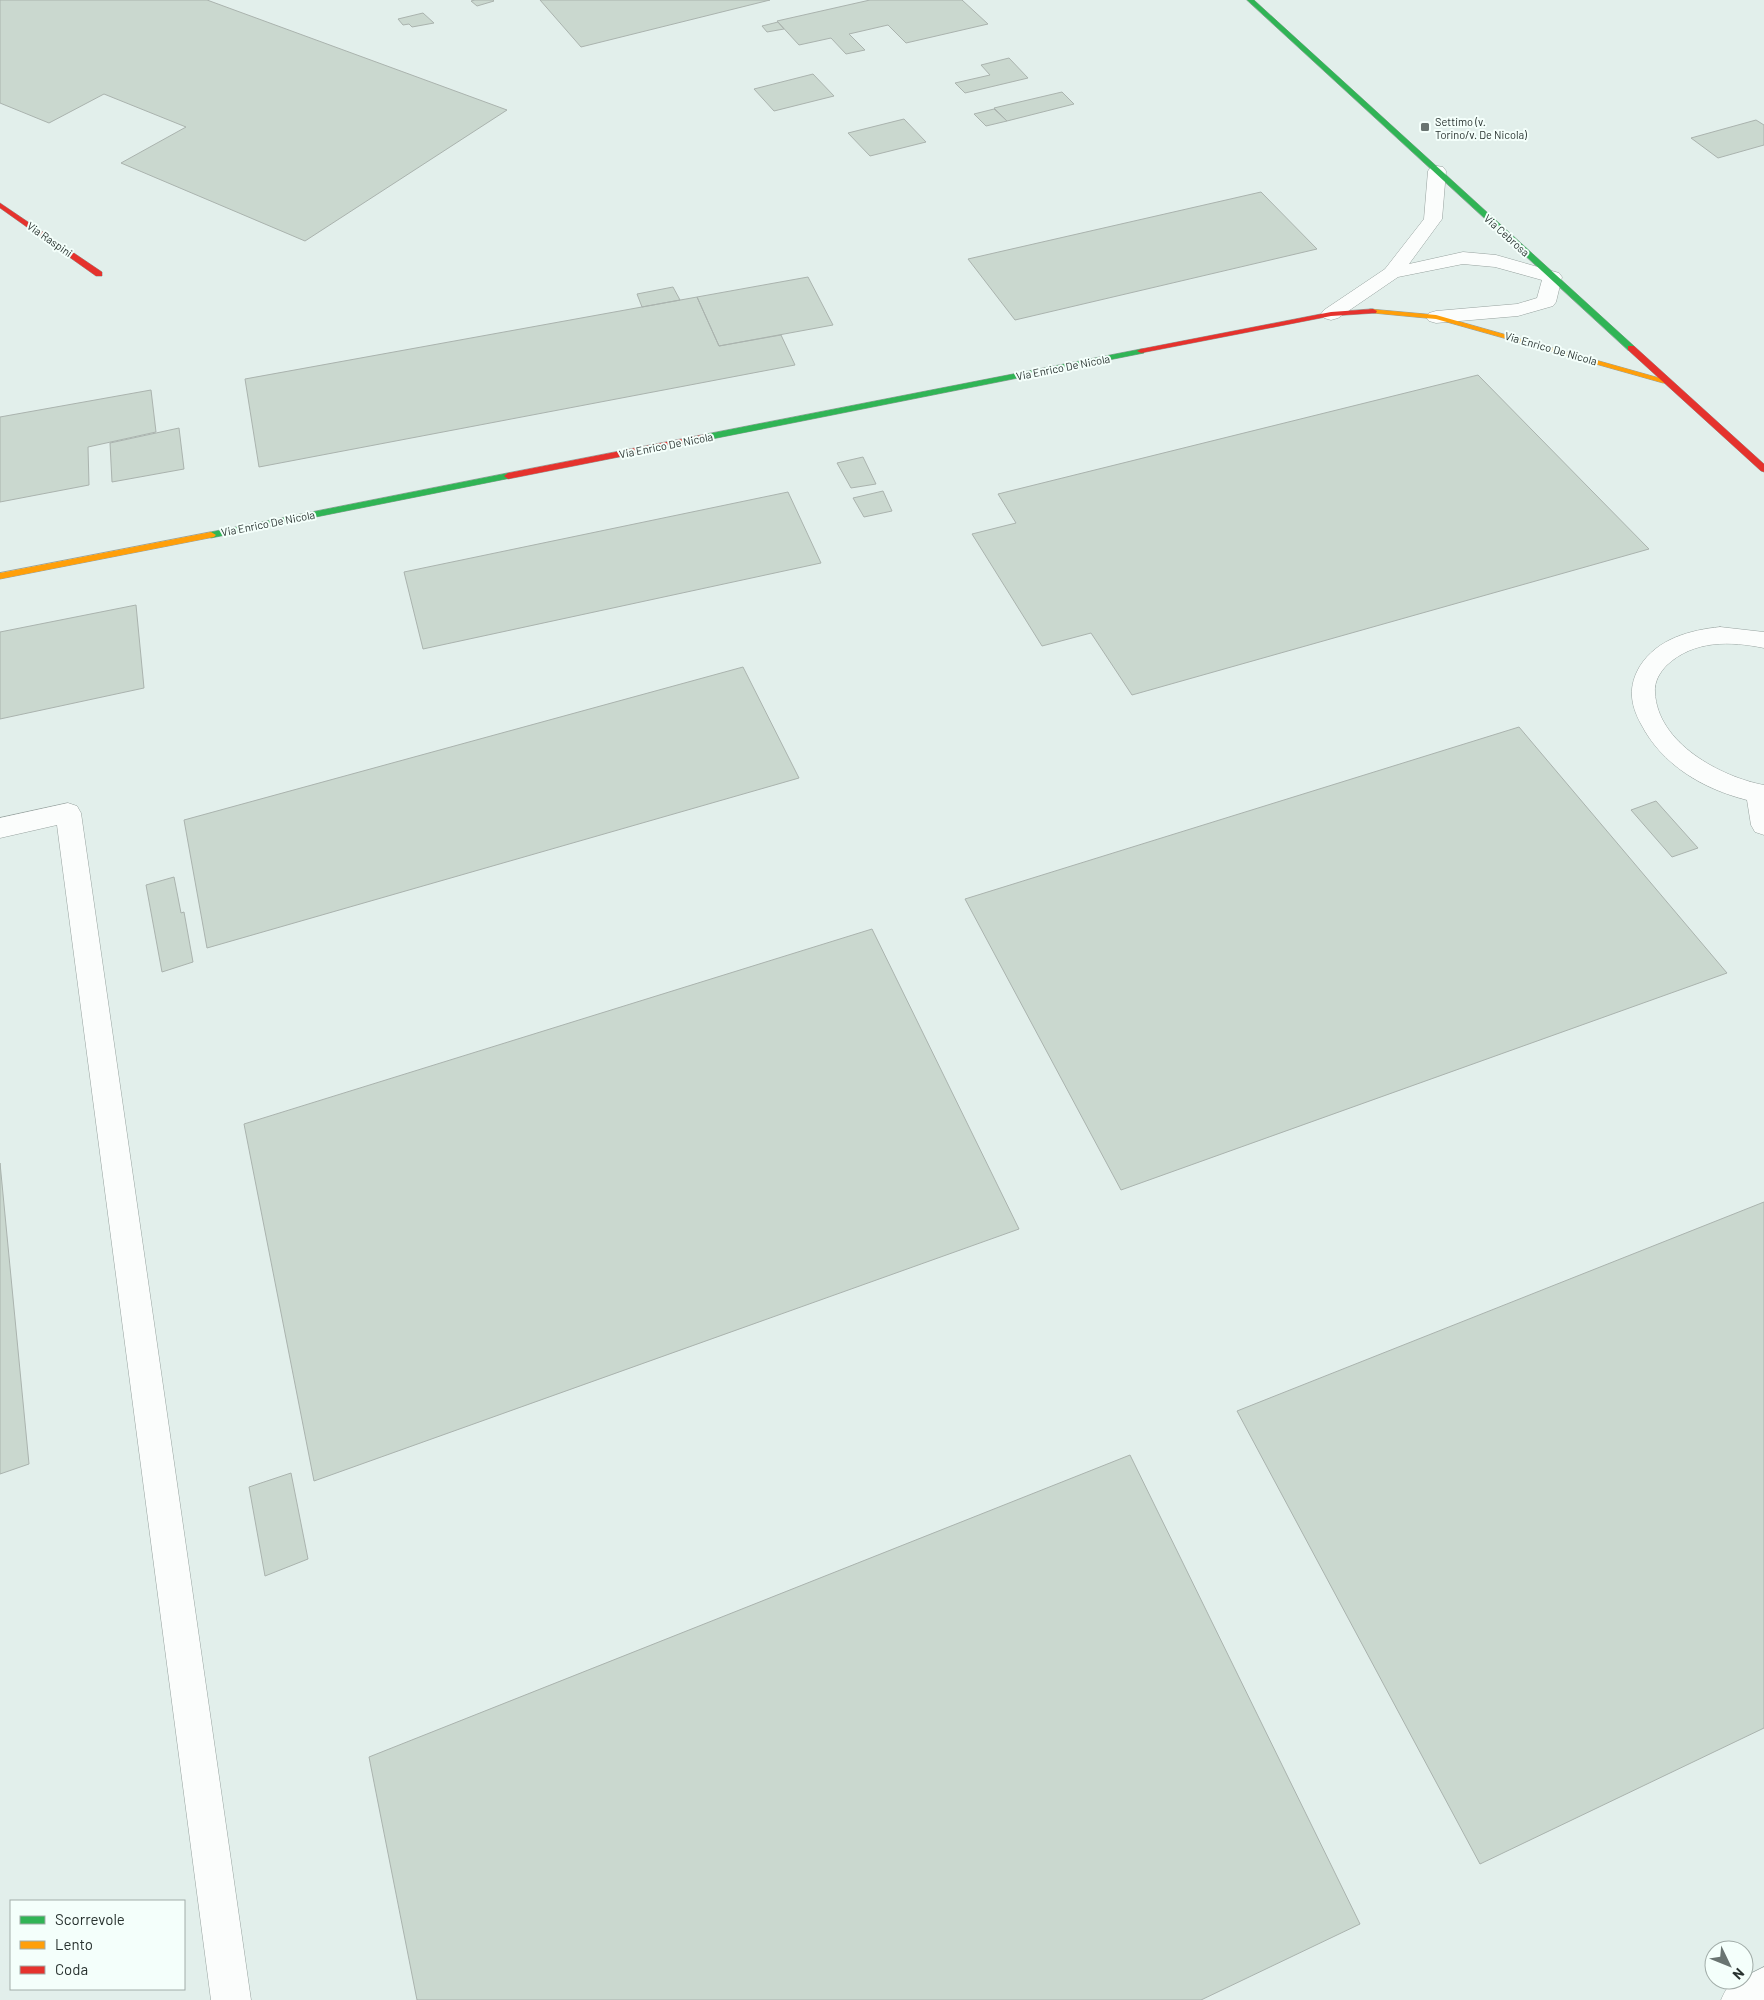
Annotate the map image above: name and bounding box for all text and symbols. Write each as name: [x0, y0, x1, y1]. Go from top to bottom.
place label: Settimo (v. Torino/v. De Nicola): [1435, 115, 1527, 141]
marker: Settimo (v. Torino/v. De Nicola): [1419, 121, 1431, 133]
street label: Via Cebrosa: [1482, 211, 1532, 259]
street label: Via Raspini: [25, 219, 75, 259]
street label: Via Enrico De Nicola: [1503, 329, 1599, 367]
street label: Via Enrico De Nicola: [1015, 352, 1111, 382]
street label: Via Enrico De Nicola: [618, 430, 714, 460]
street label: Via Enrico De Nicola: [220, 508, 316, 538]
legend: [10, 1900, 185, 1990]
text: Scorrevole: [55, 1910, 125, 1928]
text: Lento: [55, 1935, 93, 1953]
north arrow: [1704, 1940, 1754, 1990]
text: Coda: [55, 1960, 88, 1978]
text: N: [1729, 1965, 1748, 1983]

